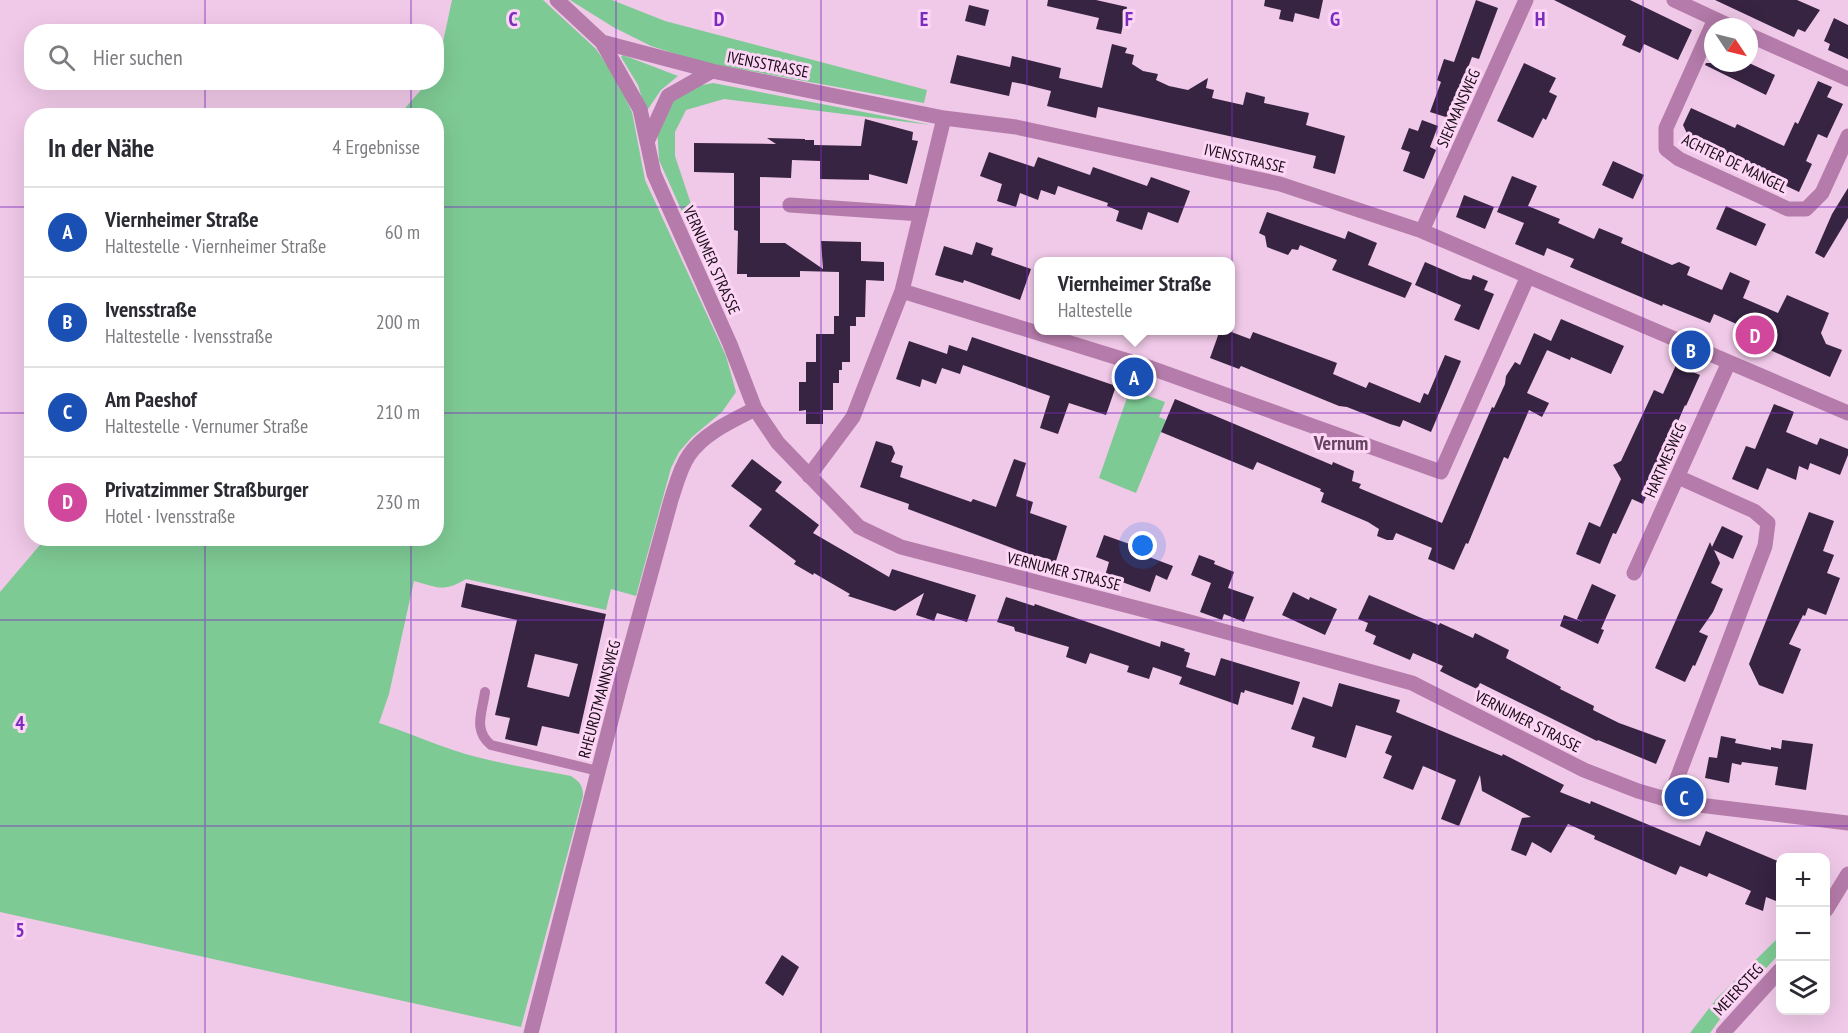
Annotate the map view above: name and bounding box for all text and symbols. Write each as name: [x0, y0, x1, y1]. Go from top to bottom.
text: C: [508, 6, 518, 32]
text: D: [714, 6, 725, 32]
text: E: [920, 6, 928, 32]
text: F: [1125, 6, 1133, 32]
text: G: [1330, 6, 1340, 32]
text: H: [1535, 6, 1545, 32]
north arrow: [1704, 18, 1758, 72]
search box: [24, 24, 444, 90]
icon: search: [45, 41, 78, 74]
text: Hier suchen: [93, 43, 183, 71]
street label: IVENSSTRASSE: [725, 46, 811, 82]
street label: SIEKMANSWEG: [1432, 65, 1484, 150]
street label: ACHTER DE MANGEL: [1679, 129, 1791, 197]
text: In der Nähe: [48, 131, 154, 164]
text: 4 Ergebnisse: [332, 134, 420, 160]
street label: IVENSSTRASSE: [1202, 139, 1288, 177]
street label: VERNUMER STRASSE: [679, 202, 745, 317]
text: Viernheimer Straße: [105, 205, 259, 233]
text: A: [62, 219, 73, 245]
text: 60 m: [385, 219, 420, 245]
text: Haltestelle · Viernheimer Straße: [105, 233, 326, 259]
popup: [1034, 257, 1235, 335]
text: Viernheimer Straße: [1058, 269, 1211, 297]
text: Ivensstraße: [105, 295, 197, 323]
text: Haltestelle: [1058, 297, 1133, 323]
text: B: [63, 309, 72, 335]
text: 200 m: [376, 309, 420, 335]
pin: D: [1736, 312, 1774, 358]
text: Haltestelle · Ivensstraße: [105, 323, 273, 349]
pin: B: [1672, 328, 1710, 372]
pin: A: [1114, 354, 1154, 400]
text: Am Paeshof: [105, 385, 197, 413]
text: C: [63, 399, 72, 425]
text: 210 m: [376, 399, 420, 425]
text: Haltestelle · Vernumer Straße: [105, 413, 308, 439]
street label: HARTMESWEG: [1640, 419, 1690, 500]
district label: Vernum: [1313, 430, 1368, 456]
text: Privatzimmer Straßburger: [105, 475, 309, 503]
text: D: [62, 489, 73, 515]
text: 230 m: [376, 489, 420, 515]
text: Hotel · Ivensstraße: [105, 503, 235, 529]
your location: [1128, 531, 1157, 560]
street label: VERNUMER STRASSE: [1004, 547, 1123, 595]
street label: RHEURDTMANNSWEG: [574, 638, 624, 760]
street label: VERNUMER STRASSE: [1471, 685, 1585, 756]
text: 4: [15, 710, 25, 736]
pin: C: [1664, 774, 1704, 820]
map controls: [1776, 853, 1830, 1015]
button: +: [1776, 853, 1830, 907]
button: −: [1776, 907, 1830, 961]
text: 5: [15, 917, 25, 943]
street label: MEIERSTEG: [1709, 959, 1767, 1019]
button: layers: [1776, 961, 1830, 1015]

